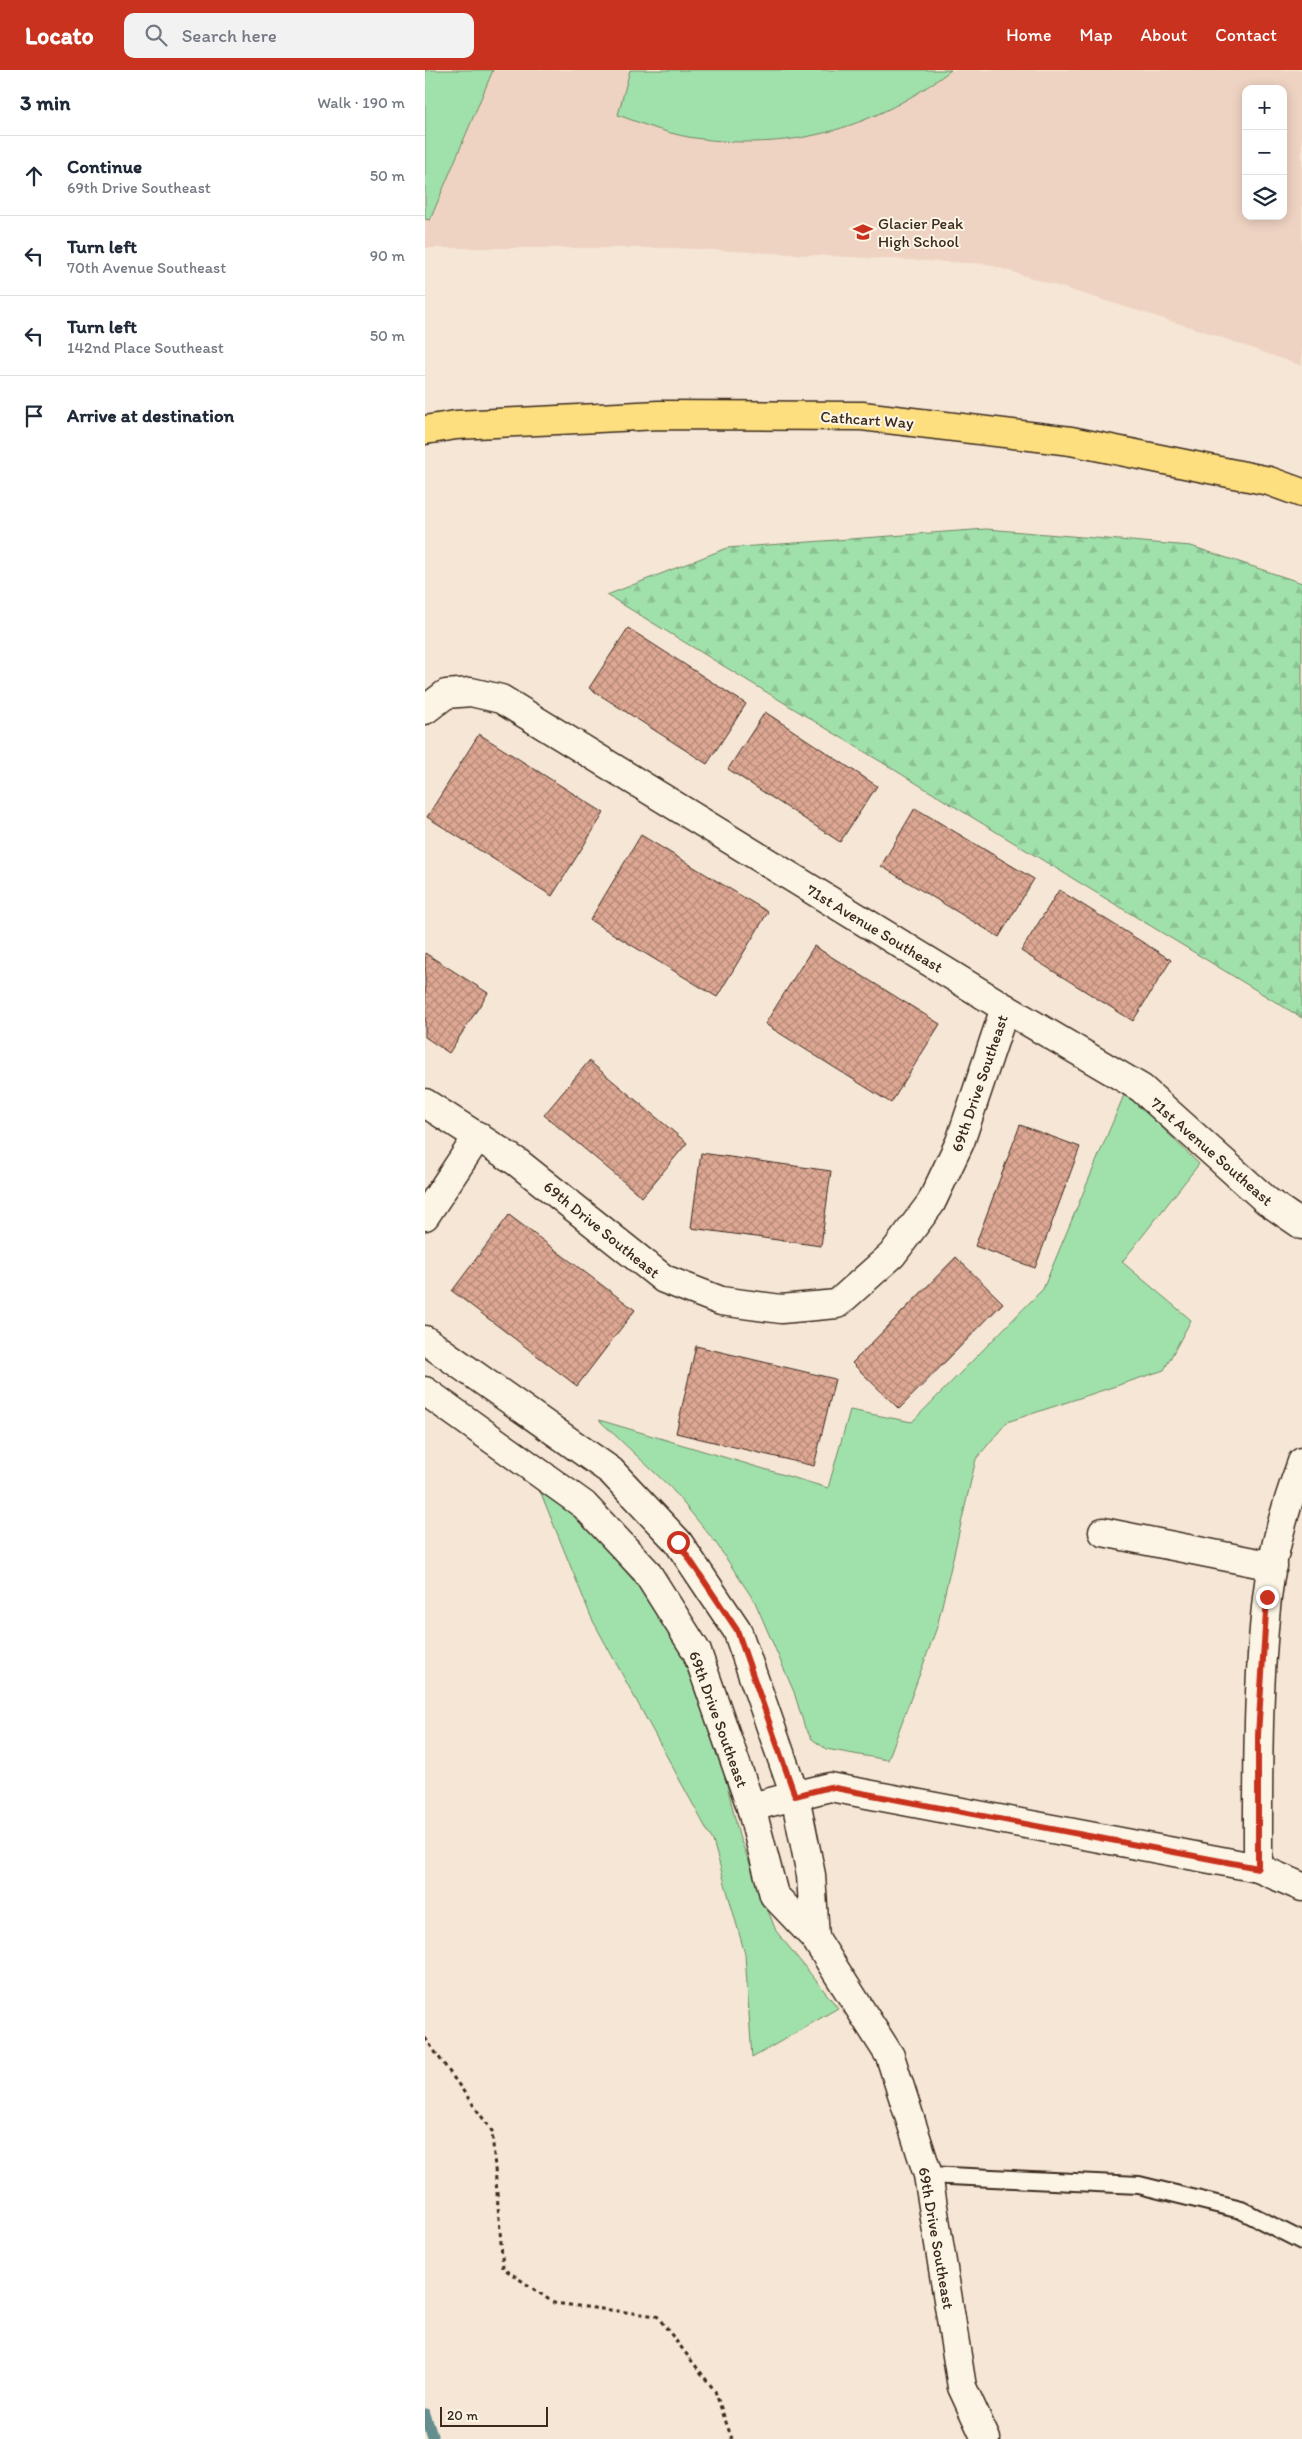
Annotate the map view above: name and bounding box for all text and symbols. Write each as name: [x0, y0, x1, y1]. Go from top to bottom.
search box: [124, 13, 474, 58]
text: Locato: [25, 21, 94, 50]
icon: search: [142, 21, 170, 49]
text: Search here: [182, 24, 277, 47]
text: Home: [1006, 24, 1052, 46]
text: Map: [1080, 24, 1113, 46]
text: About: [1141, 24, 1187, 46]
text: Contact: [1215, 24, 1277, 46]
map controls: [1242, 85, 1287, 220]
button: +: [1242, 85, 1287, 130]
text: 3 min: [20, 90, 70, 115]
text: Walk · 190 m: [317, 93, 405, 112]
button: −: [1242, 130, 1287, 175]
text: Continue: [67, 155, 142, 178]
icon: ahead: [20, 162, 48, 190]
text: 50 m: [370, 166, 405, 185]
button: layers: [1242, 175, 1287, 220]
text: 69th Drive Southeast: [67, 178, 211, 197]
place label: Glacier Peak High School: [878, 214, 964, 251]
school or university icon: Glacier Peak High School: [852, 221, 874, 243]
text: Turn left: [67, 235, 137, 258]
icon: left: [20, 242, 48, 270]
text: 90 m: [370, 246, 405, 265]
text: 70th Avenue Southeast: [67, 258, 226, 277]
text: Turn left: [67, 315, 137, 338]
icon: left: [20, 322, 48, 350]
text: 50 m: [370, 326, 405, 345]
text: 142nd Place Southeast: [67, 338, 224, 357]
icon: arrive: [20, 402, 48, 430]
text: Arrive at destination: [67, 404, 234, 427]
street label: Cathcart Way: [820, 407, 915, 432]
street label: 71st Avenue Southeast: [803, 880, 946, 977]
street label: 69th Drive Southeast: [947, 1012, 1012, 1154]
street label: 71st Avenue Southeast: [1147, 1093, 1277, 1210]
street label: 69th Drive Southeast: [540, 1177, 664, 1282]
route start: [667, 1531, 690, 1554]
route end: [1256, 1586, 1279, 1609]
street label: 69th Drive Southeast: [685, 1648, 752, 1790]
street label: 69th Drive Southeast: [915, 2166, 958, 2311]
scale bar: [440, 2404, 547, 2427]
text: 20 m: [447, 2407, 478, 2424]

